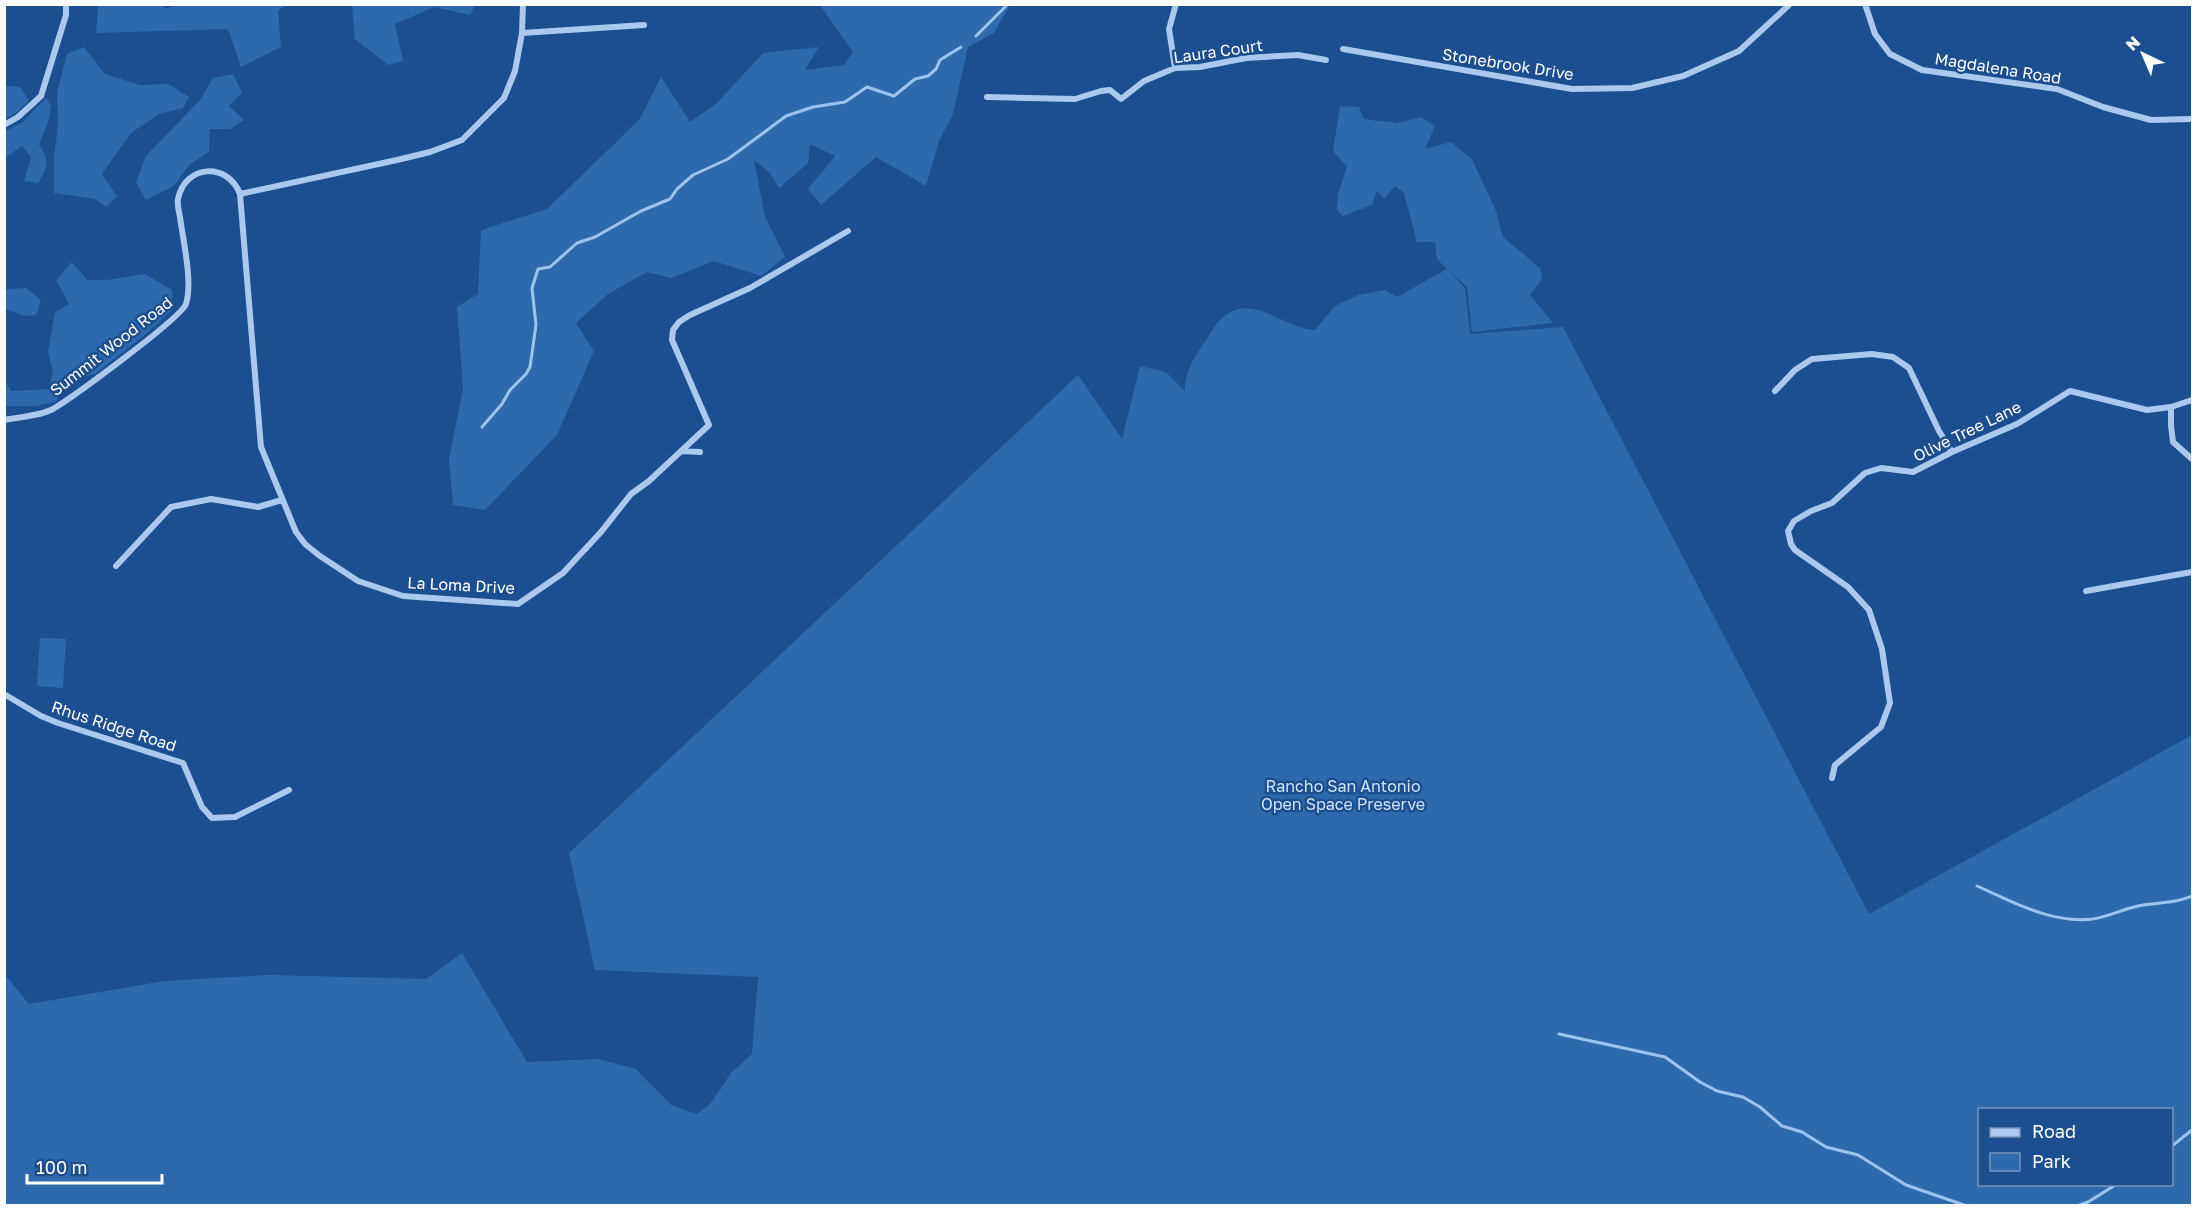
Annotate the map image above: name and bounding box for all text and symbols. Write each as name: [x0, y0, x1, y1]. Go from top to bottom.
north arrow: [2113, 24, 2173, 84]
text: N: [2121, 32, 2144, 55]
street label: Laura Court: [1172, 35, 1264, 67]
street label: Stonebrook Drive: [1441, 44, 1575, 84]
street label: Magdalena Road: [1933, 48, 2063, 88]
street label: Summit Wood Road: [46, 292, 176, 400]
street label: Olive Tree Lane: [1910, 396, 2024, 466]
street label: La Loma Drive: [407, 572, 515, 598]
street label: Rhus Ridge Road: [49, 696, 179, 756]
park label: Rancho San Antonio Open Space Preserve: [1261, 776, 1425, 814]
legend: [1978, 1108, 2173, 1186]
text: Road: [2032, 1120, 2076, 1142]
scale bar: [27, 1147, 162, 1185]
text: Park: [2032, 1150, 2071, 1172]
text: 100 m: [36, 1156, 87, 1178]

